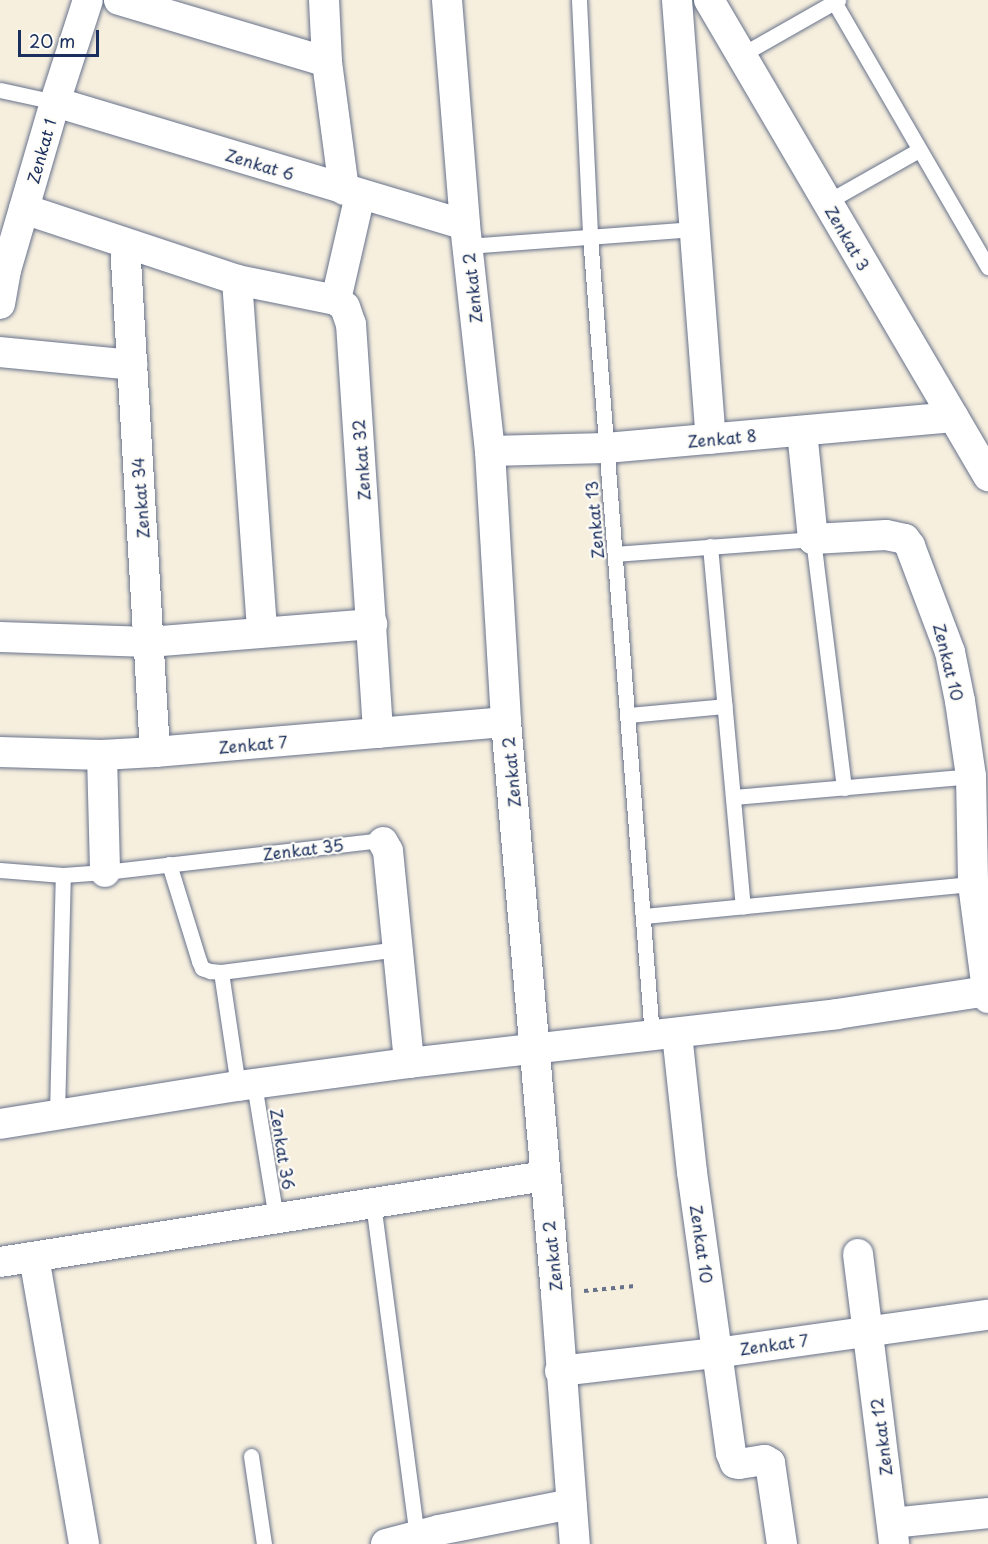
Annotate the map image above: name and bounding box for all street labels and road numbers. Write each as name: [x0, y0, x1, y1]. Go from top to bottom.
street label: Zenkat 1: [23, 116, 59, 186]
street label: Zenkat 6: [223, 144, 297, 184]
street label: Zenkat 3: [822, 203, 874, 273]
street label: Zenkat 2: [459, 252, 485, 324]
street label: Zenkat 32: [349, 419, 373, 501]
street label: Zenkat 8: [686, 425, 758, 451]
street label: Zenkat 34: [128, 457, 152, 539]
street label: Zenkat 13: [581, 480, 607, 560]
street label: Zenkat 10: [930, 621, 968, 703]
street label: Zenkat 7: [218, 731, 288, 757]
street label: Zenkat 2: [498, 736, 524, 808]
street label: Zenkat 35: [262, 835, 344, 863]
street label: Zenkat 36: [267, 1107, 299, 1191]
street label: Zenkat 10: [687, 1204, 717, 1284]
street label: Zenkat 2: [539, 1220, 565, 1292]
street label: Zenkat 7: [738, 1330, 810, 1358]
street label: Zenkat 12: [867, 1397, 895, 1477]

